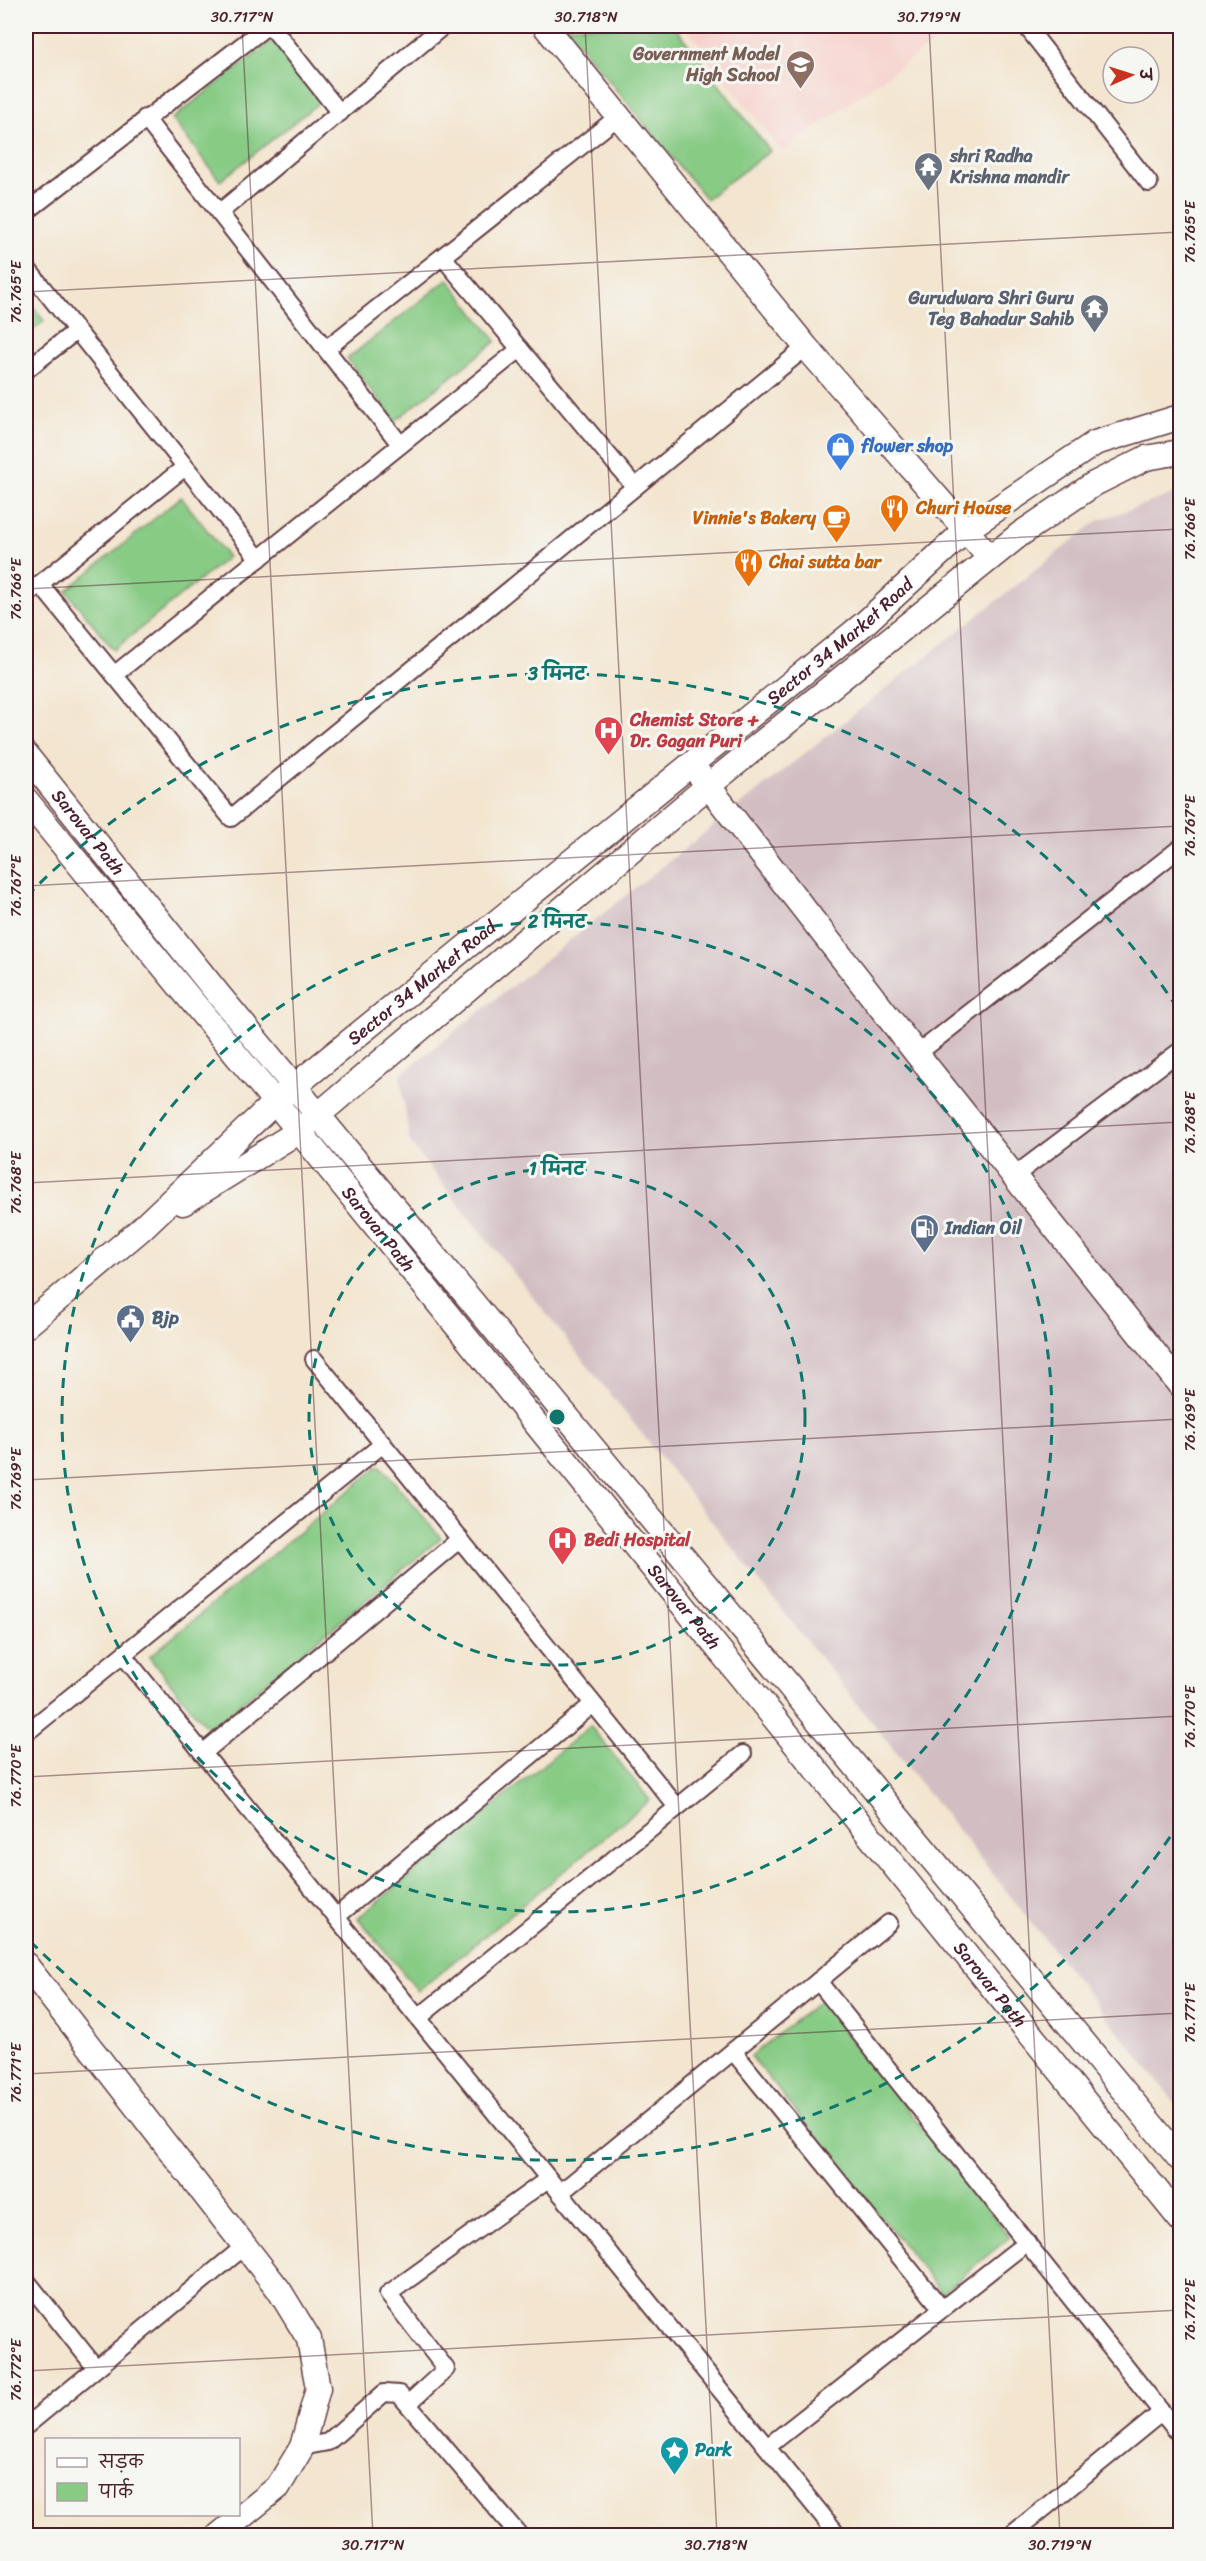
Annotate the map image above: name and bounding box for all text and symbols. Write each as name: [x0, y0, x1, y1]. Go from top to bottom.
text: 30.717°N: [211, 4, 274, 30]
text: 30.718°N: [554, 4, 618, 30]
text: 30.719°N: [897, 4, 961, 30]
place label: Government Model High School: [632, 38, 781, 91]
north arrow: [1101, 45, 1161, 105]
school or university icon: Government Model High School: [785, 48, 817, 90]
text: उ: [1131, 66, 1160, 82]
place label: shri Radha Krishna mandir: [949, 140, 1071, 193]
temple icon: shri Radha Krishna mandir: [913, 150, 945, 192]
text: 76.765°E: [1177, 199, 1203, 263]
text: 76.765°E: [3, 259, 29, 323]
place label: Gurudwara Shri Guru Teg Bahadur Sahib: [907, 282, 1074, 335]
temple icon: Gurudwara Shri Guru Teg Bahadur Sahib: [1079, 292, 1111, 334]
shop icon: flower shop: [824, 430, 856, 472]
place label: flower shop: [861, 430, 954, 462]
restaurant icon: Churi House: [879, 492, 911, 534]
place label: Churi House: [915, 492, 1012, 524]
text: 76.766°E: [1177, 496, 1203, 560]
place label: Vinnie's Bakery: [693, 502, 817, 534]
cafe icon: Vinnie's Bakery: [821, 502, 853, 544]
restaurant icon: Chai sutta bar: [732, 546, 764, 588]
place label: Chai sutta bar: [768, 546, 883, 578]
text: 76.766°E: [3, 556, 29, 620]
street label: Sector 34 Market Road: [759, 569, 922, 713]
text: 3 मिनट: [527, 658, 588, 690]
place label: Chemist Store + Dr. Gagan Puri: [629, 704, 759, 757]
hospital icon: Chemist Store + Dr. Gagan Puri: [593, 714, 625, 756]
street label: Sarovar Path: [43, 782, 133, 883]
text: 76.767°E: [1177, 793, 1203, 857]
text: 76.767°E: [3, 853, 29, 917]
text: 2 मिनट: [527, 906, 589, 938]
street label: Sector 34 Market Road: [340, 911, 505, 1054]
text: 76.768°E: [1177, 1090, 1203, 1154]
text: 76.768°E: [3, 1150, 29, 1214]
text: 1 मिनट: [529, 1153, 587, 1185]
street label: Sarovar Path: [333, 1179, 423, 1279]
fuel station icon: Indian Oil: [908, 1212, 940, 1254]
place label: Indian Oil: [944, 1212, 1022, 1244]
public building icon: Bjp: [115, 1302, 147, 1344]
place label: Bjp: [152, 1302, 179, 1334]
text: 76.769°E: [1177, 1387, 1203, 1451]
centre of rings: [547, 1407, 567, 1427]
text: 76.769°E: [3, 1446, 29, 1510]
hospital icon: Bedi Hospital: [547, 1524, 579, 1566]
place label: Bedi Hospital: [584, 1524, 691, 1556]
street label: Sarovar Path: [639, 1556, 729, 1657]
text: 76.770°E: [1177, 1684, 1203, 1748]
text: 76.770°E: [3, 1743, 29, 1807]
street label: Sarovar Path: [945, 1934, 1035, 2035]
text: 76.771°E: [1177, 1981, 1203, 2043]
text: 76.771°E: [3, 2041, 29, 2103]
text: 76.772°E: [1177, 2277, 1203, 2341]
text: 76.772°E: [3, 2337, 29, 2401]
place icon: Park: [658, 2434, 690, 2476]
place label: Park: [695, 2434, 732, 2466]
legend: [45, 2438, 240, 2516]
text: सड़क: [98, 2446, 144, 2478]
text: पार्क: [98, 2476, 134, 2508]
text: 30.717°N: [342, 2532, 405, 2558]
text: 30.718°N: [684, 2532, 748, 2558]
text: 30.719°N: [1028, 2532, 1092, 2558]

